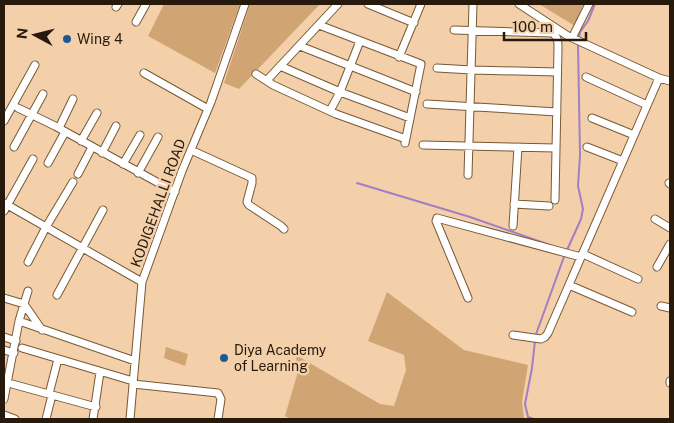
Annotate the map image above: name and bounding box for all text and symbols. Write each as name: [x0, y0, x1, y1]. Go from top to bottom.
north arrow: [10, 10, 60, 60]
scale bar: [504, 10, 586, 42]
text: 100 m: [512, 18, 553, 35]
text: N: [13, 27, 31, 40]
place label: Wing 4: [77, 31, 123, 47]
marker: Wing 4: [61, 33, 73, 45]
street label: KODIGEHALLI ROAD: [127, 137, 189, 269]
place label: Diya Academy of Learning: [234, 342, 327, 374]
marker: Diya Academy of Learning: [218, 352, 230, 364]

